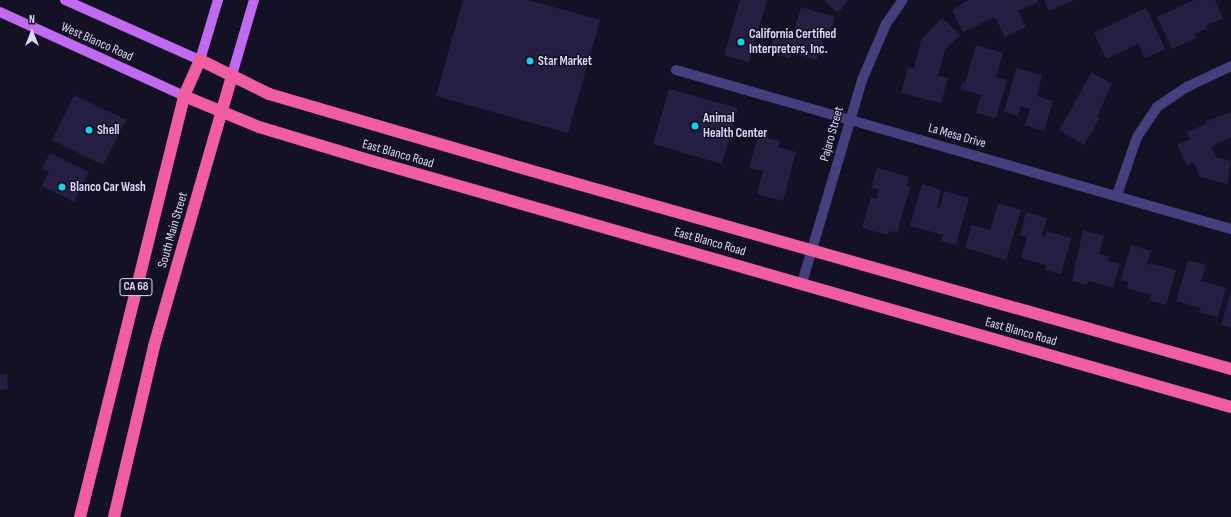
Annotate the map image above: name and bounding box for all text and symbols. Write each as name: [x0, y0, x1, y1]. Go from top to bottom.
north arrow: [12, 12, 52, 52]
text: N: [29, 13, 35, 26]
street label: West Blanco Road: [59, 19, 135, 65]
place label: California Certified Interpreters, Inc.: [749, 27, 836, 58]
marker: California Certified Interpreters, Inc.: [736, 37, 746, 47]
place label: Star Market: [538, 53, 592, 69]
marker: Star Market: [525, 56, 535, 66]
street label: Pajaro Street: [817, 105, 847, 163]
place label: Animal Health Center: [703, 111, 767, 142]
street label: La Mesa Drive: [926, 120, 988, 152]
marker: Animal Health Center: [690, 121, 700, 131]
place label: Shell: [97, 122, 119, 138]
marker: Shell: [84, 125, 94, 135]
street label: East Blanco Road: [360, 136, 436, 172]
place label: Blanco Car Wash: [70, 179, 146, 195]
marker: Blanco Car Wash: [57, 182, 67, 192]
street label: South Main Street: [155, 190, 191, 270]
street label: East Blanco Road: [672, 224, 748, 260]
road number: CA 68: [119, 277, 153, 297]
street label: East Blanco Road: [983, 314, 1059, 350]

